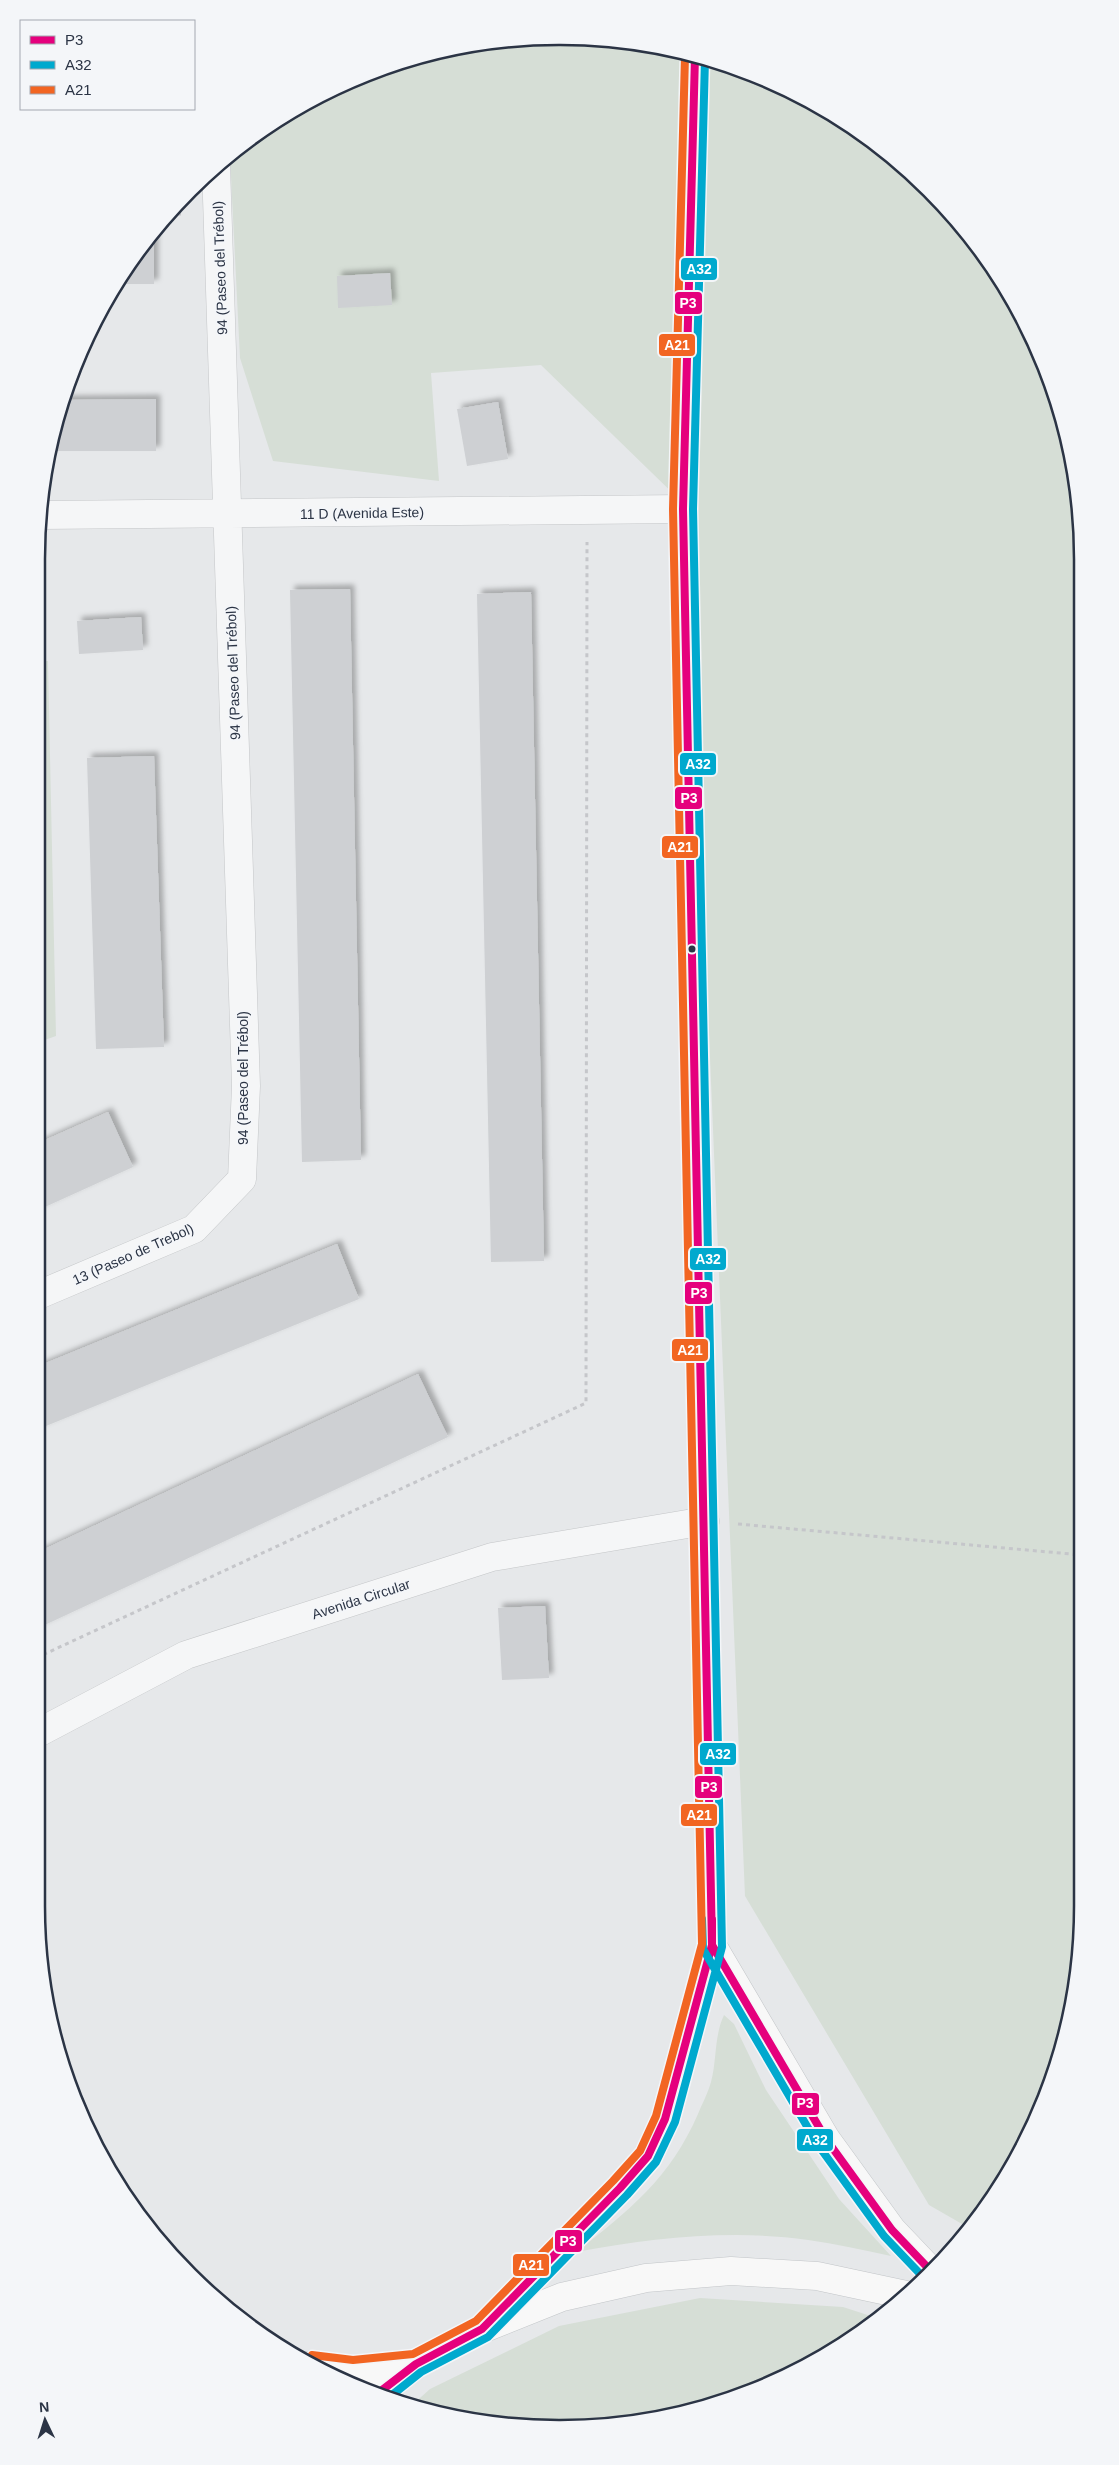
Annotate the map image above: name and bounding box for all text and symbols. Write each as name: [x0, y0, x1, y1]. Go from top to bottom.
legend: [20, 20, 195, 110]
text: P3: [65, 31, 83, 48]
text: A32: [65, 56, 92, 73]
text: A21: [65, 81, 92, 98]
street label: 94 (Paseo del Trébol): [210, 201, 230, 335]
line badge: A32: [680, 257, 718, 281]
text: A32: [686, 261, 712, 277]
line badge: P3: [674, 291, 703, 315]
text: P3: [679, 295, 697, 311]
line badge: A21: [658, 333, 696, 357]
text: A21: [664, 337, 690, 353]
street label: 11 D (Avenida Este): [300, 504, 424, 522]
street label: 94 (Paseo del Trébol): [223, 606, 243, 740]
line badge: A32: [679, 752, 717, 776]
text: A32: [685, 756, 711, 772]
line badge: P3: [674, 786, 703, 810]
text: P3: [680, 790, 698, 806]
line badge: A21: [661, 835, 699, 859]
text: A21: [667, 839, 693, 855]
unlabelled marker: [687, 944, 697, 954]
street label: 94 (Paseo del Trébol): [235, 1011, 251, 1145]
street label: 13 (Paseo de Trebol): [70, 1220, 196, 1288]
line badge: A32: [689, 1247, 727, 1271]
text: A32: [695, 1251, 721, 1267]
line badge: P3: [684, 1281, 713, 1305]
text: P3: [690, 1285, 708, 1301]
line badge: A21: [671, 1338, 709, 1362]
text: A21: [677, 1342, 703, 1358]
street label: Avenida Circular: [310, 1575, 413, 1622]
line badge: A32: [699, 1742, 737, 1766]
text: A32: [705, 1746, 731, 1762]
line badge: P3: [694, 1775, 723, 1799]
text: P3: [700, 1779, 718, 1795]
line badge: A21: [680, 1803, 718, 1827]
text: A21: [686, 1807, 712, 1823]
line badge: P3: [791, 2092, 820, 2116]
text: P3: [796, 2095, 814, 2111]
line badge: A32: [796, 2128, 834, 2152]
text: A32: [802, 2132, 828, 2148]
line badge: P3: [554, 2229, 583, 2253]
text: P3: [559, 2233, 577, 2249]
line badge: A21: [512, 2253, 550, 2277]
text: A21: [518, 2257, 544, 2273]
north arrow: [20, 2395, 70, 2445]
text: N: [38, 2399, 50, 2415]

